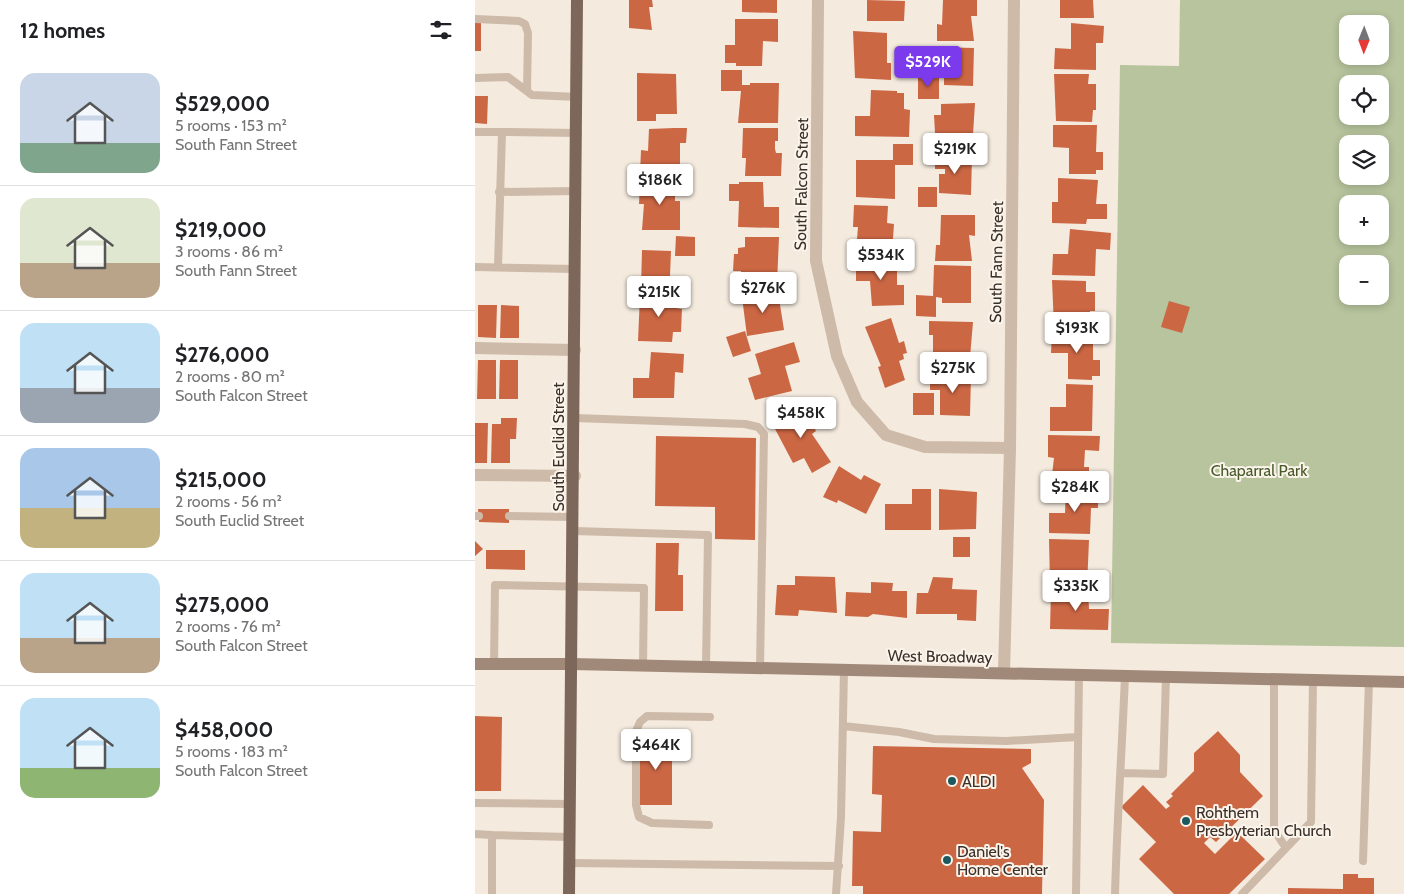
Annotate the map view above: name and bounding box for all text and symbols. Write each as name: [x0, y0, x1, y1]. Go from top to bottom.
north arrow: [1339, 15, 1389, 65]
map controls: [1339, 15, 1389, 305]
icon: filters: [427, 16, 455, 44]
text: 12 homes: [20, 18, 105, 43]
pin: $529K: [893, 46, 963, 88]
text: $529K: [905, 52, 951, 71]
button: locate: [1339, 75, 1389, 125]
text: $529,000: [175, 91, 270, 116]
icon: home: [60, 93, 120, 153]
text: 5 rooms · 153 m²: [175, 116, 287, 135]
street label: South Falcon Street: [791, 117, 812, 250]
pin: $219K: [920, 132, 990, 175]
text: South Fann Street: [175, 135, 297, 154]
button: layers: [1339, 135, 1389, 185]
text: $219K: [934, 139, 976, 158]
pin: $186K: [625, 164, 695, 206]
text: $186K: [638, 170, 682, 189]
button: +: [1339, 195, 1389, 245]
street label: South Fann Street: [986, 200, 1007, 323]
text: $219,000: [175, 217, 267, 242]
icon: home: [60, 218, 120, 278]
pin: $534K: [846, 238, 916, 281]
text: 3 rooms · 86 m²: [175, 242, 283, 261]
text: $534K: [858, 245, 904, 264]
button: −: [1339, 255, 1389, 305]
text: South Fann Street: [175, 261, 297, 280]
pin: $276K: [728, 272, 798, 314]
pin: $215K: [624, 276, 694, 318]
text: $276K: [741, 278, 785, 297]
text: $215K: [638, 282, 680, 301]
pin: $193K: [1042, 312, 1112, 354]
text: $193K: [1056, 318, 1098, 337]
text: $276,000: [175, 342, 270, 367]
icon: home: [60, 343, 120, 403]
pin: $275K: [918, 352, 988, 394]
text: $275K: [931, 358, 975, 377]
text: 2 rooms · 80 m²: [175, 367, 285, 386]
street label: South Euclid Street: [549, 382, 568, 512]
text: South Falcon Street: [175, 386, 308, 405]
pin: $458K: [766, 396, 836, 439]
text: $458K: [777, 403, 825, 422]
park label: Chaparral Park: [1211, 461, 1308, 480]
text: $215,000: [175, 467, 266, 492]
icon: home: [60, 468, 120, 528]
pin: $284K: [1040, 470, 1110, 513]
text: $284K: [1051, 477, 1099, 496]
text: 2 rooms · 56 m²: [175, 492, 282, 511]
text: South Euclid Street: [175, 511, 304, 530]
pin: $335K: [1041, 570, 1111, 612]
text: $335K: [1053, 576, 1099, 595]
text: $275,000: [175, 592, 269, 617]
icon: home: [60, 593, 120, 653]
text: 2 rooms · 76 m²: [175, 617, 281, 636]
text: South Falcon Street: [175, 636, 308, 655]
street label: West Broadway: [887, 646, 993, 667]
text: $458,000: [175, 717, 273, 742]
icon: home: [60, 718, 120, 778]
pin: $464K: [621, 728, 691, 771]
text: $464K: [632, 735, 680, 754]
text: 5 rooms · 183 m²: [175, 742, 288, 761]
text: South Falcon Street: [175, 761, 308, 780]
place label: ALDI: [962, 772, 996, 791]
marker: ALDI: [946, 775, 958, 787]
place label: Rohthem Presbyterian Church: [1196, 803, 1331, 840]
marker: Rohthem Presbyterian Church: [1180, 815, 1192, 827]
place label: Daniel's Home Center: [957, 842, 1049, 879]
marker: Daniel's Home Center: [941, 854, 953, 866]

